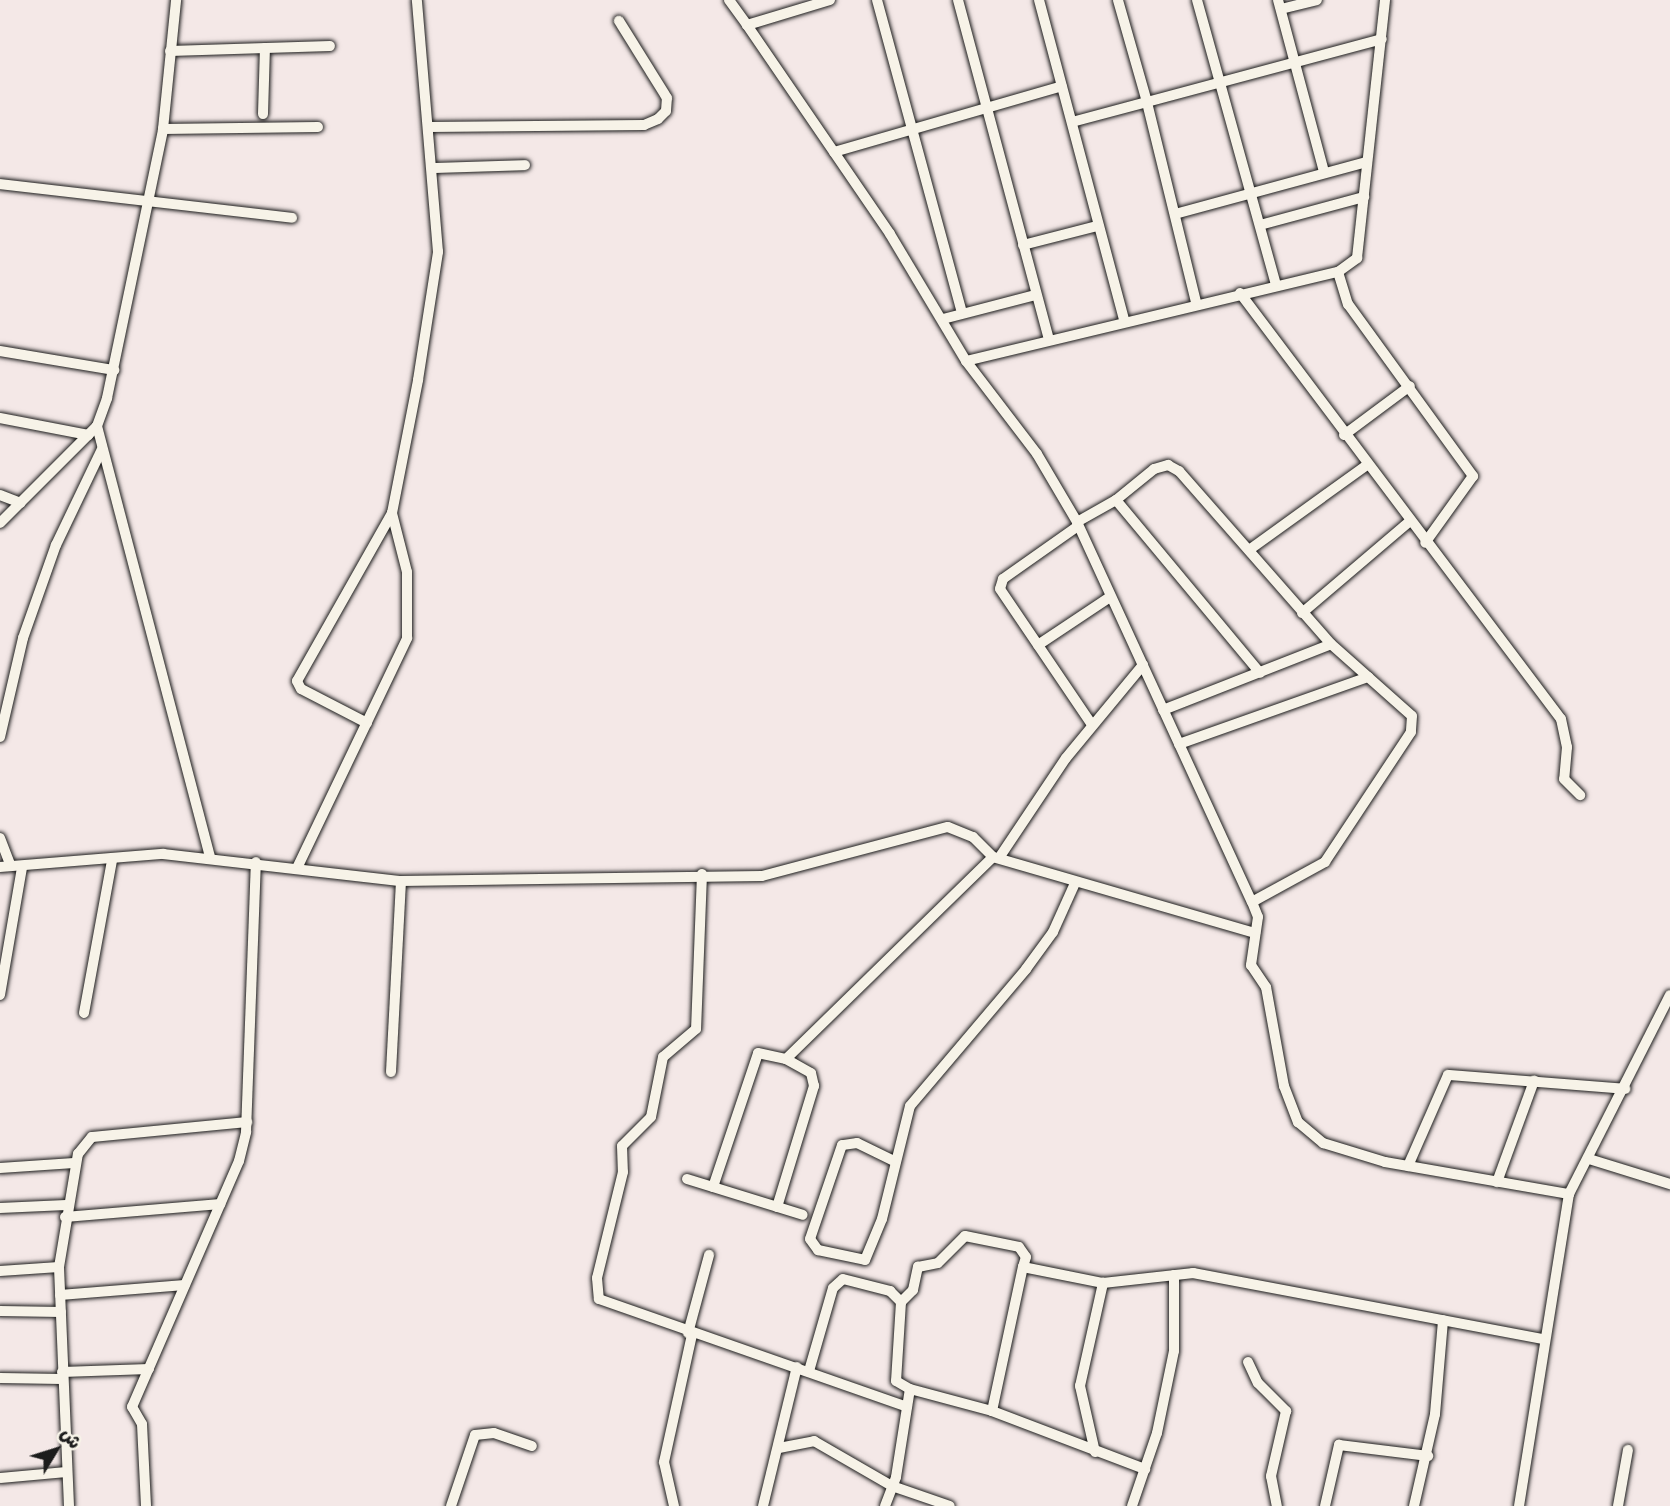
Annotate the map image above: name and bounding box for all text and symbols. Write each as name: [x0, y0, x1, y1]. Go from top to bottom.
north arrow: [21, 1415, 91, 1485]
text: ش: [55, 1420, 90, 1454]

